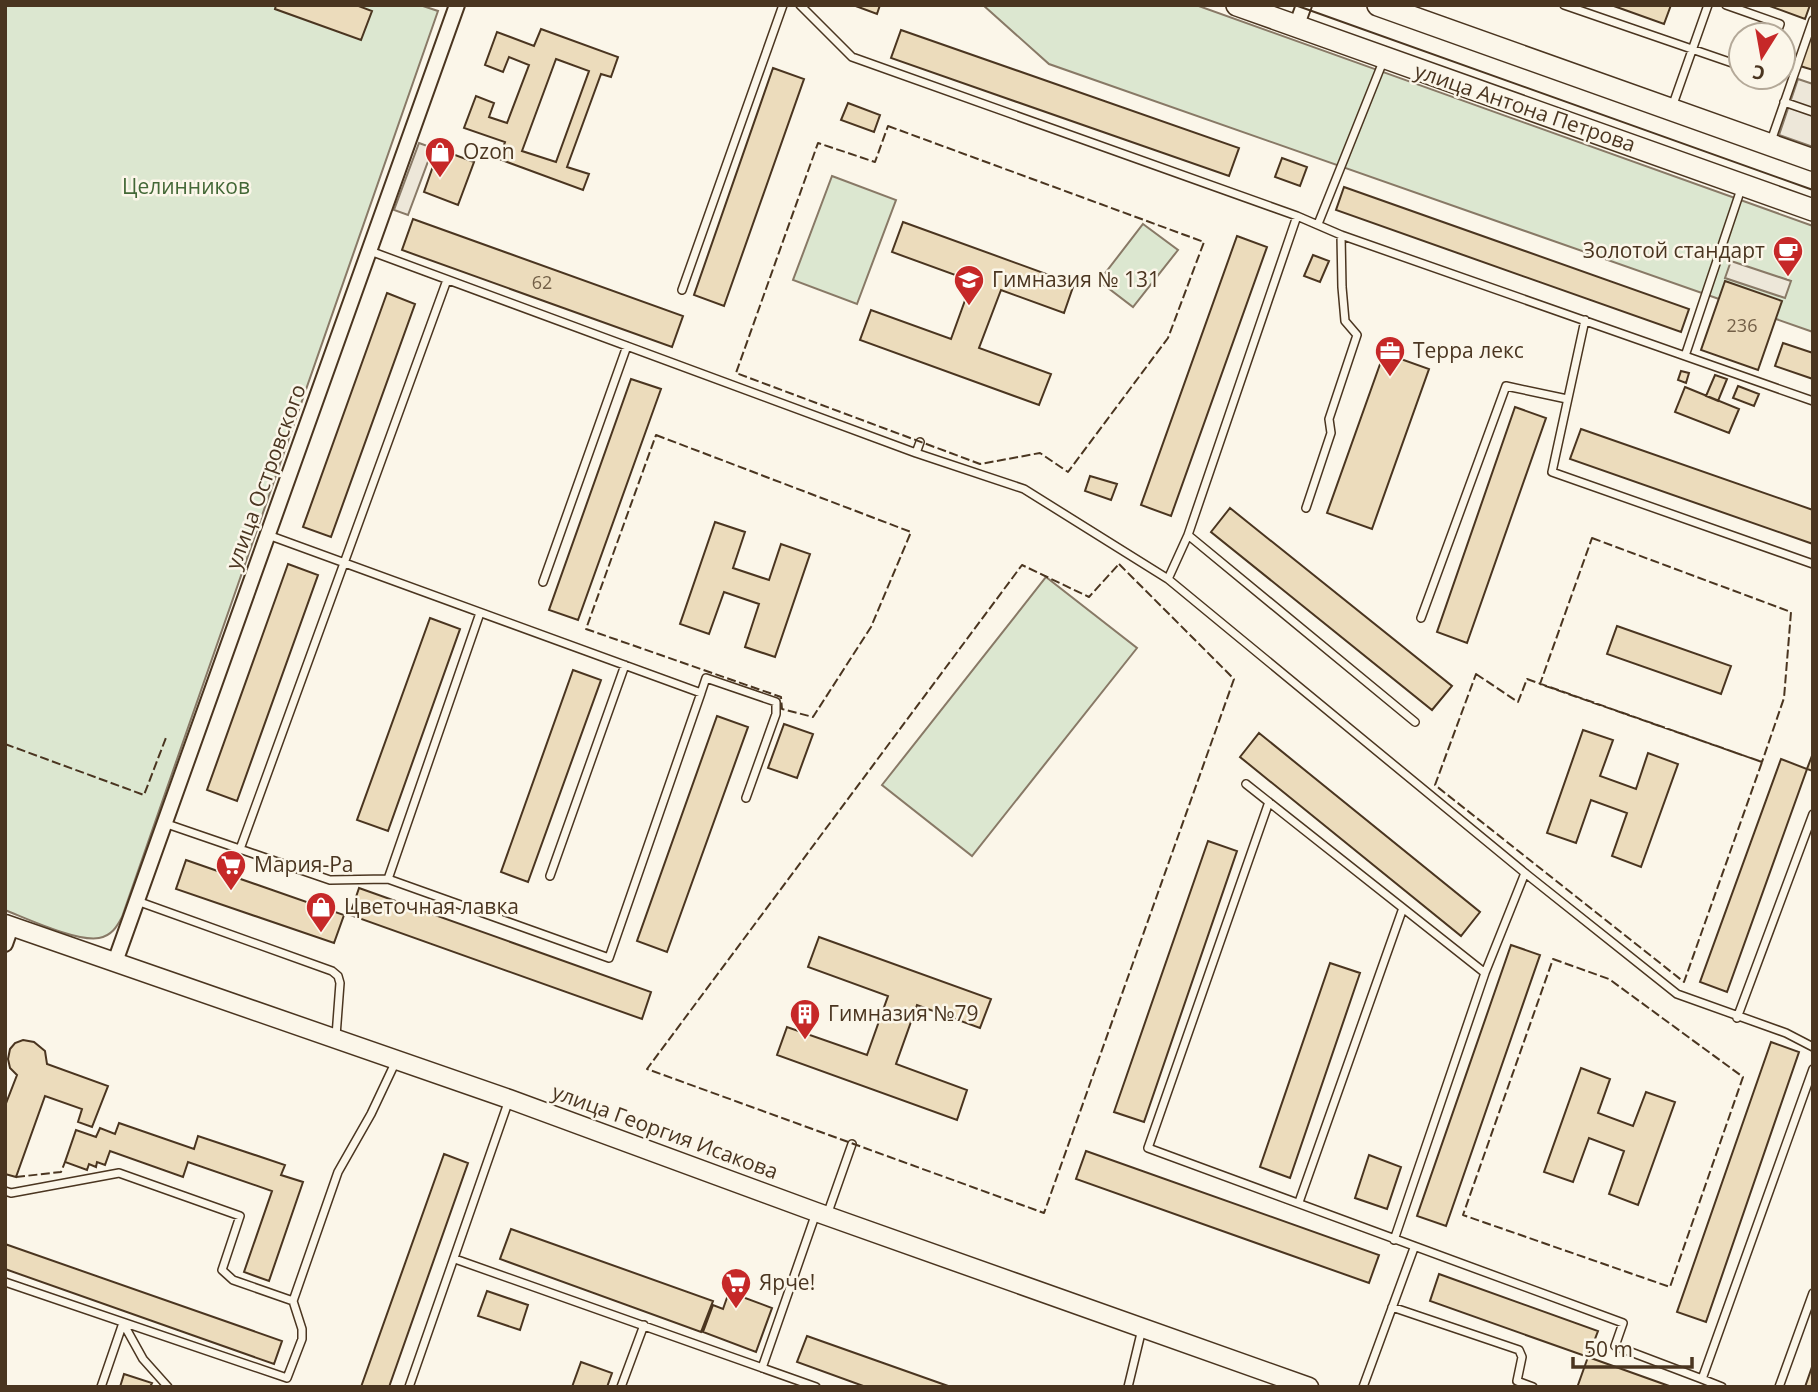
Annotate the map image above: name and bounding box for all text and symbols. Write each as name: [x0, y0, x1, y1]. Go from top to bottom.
north arrow: [1727, 21, 1797, 91]
street label: улица Антона Петрова: [1411, 56, 1639, 158]
text: С: [1750, 59, 1767, 87]
shop icon: Ozon: [423, 135, 457, 179]
place label: Ozon: [463, 137, 515, 165]
park label: Целинников: [122, 172, 250, 200]
cafe icon: Золотой стандарт: [1771, 234, 1805, 278]
place label: Золотой стандарт: [1583, 236, 1765, 264]
school or university icon: Гимназия № 131: [952, 263, 986, 307]
place label: Гимназия № 131: [992, 265, 1160, 293]
house number: 62: [532, 270, 552, 294]
house number: 236: [1727, 313, 1757, 337]
office icon: Терра лекс: [1373, 334, 1407, 378]
place label: Терра лекс: [1413, 336, 1524, 364]
street label: улица Островского: [219, 380, 312, 573]
supermarket icon: Мария-Ра: [214, 848, 248, 892]
place label: Мария-Ра: [254, 850, 353, 878]
shop icon: Цветочная лавка: [304, 890, 338, 934]
place label: Цветочная лавка: [344, 892, 519, 920]
building icon: Гимназия №79: [788, 997, 822, 1041]
place label: Гимназия №79: [828, 999, 979, 1027]
street label: улица Георгия Исакова: [548, 1077, 782, 1185]
supermarket icon: Ярче!: [719, 1266, 753, 1310]
place label: Ярче!: [759, 1268, 815, 1296]
scale bar: [1573, 1326, 1692, 1370]
text: 50 m: [1584, 1335, 1633, 1363]

